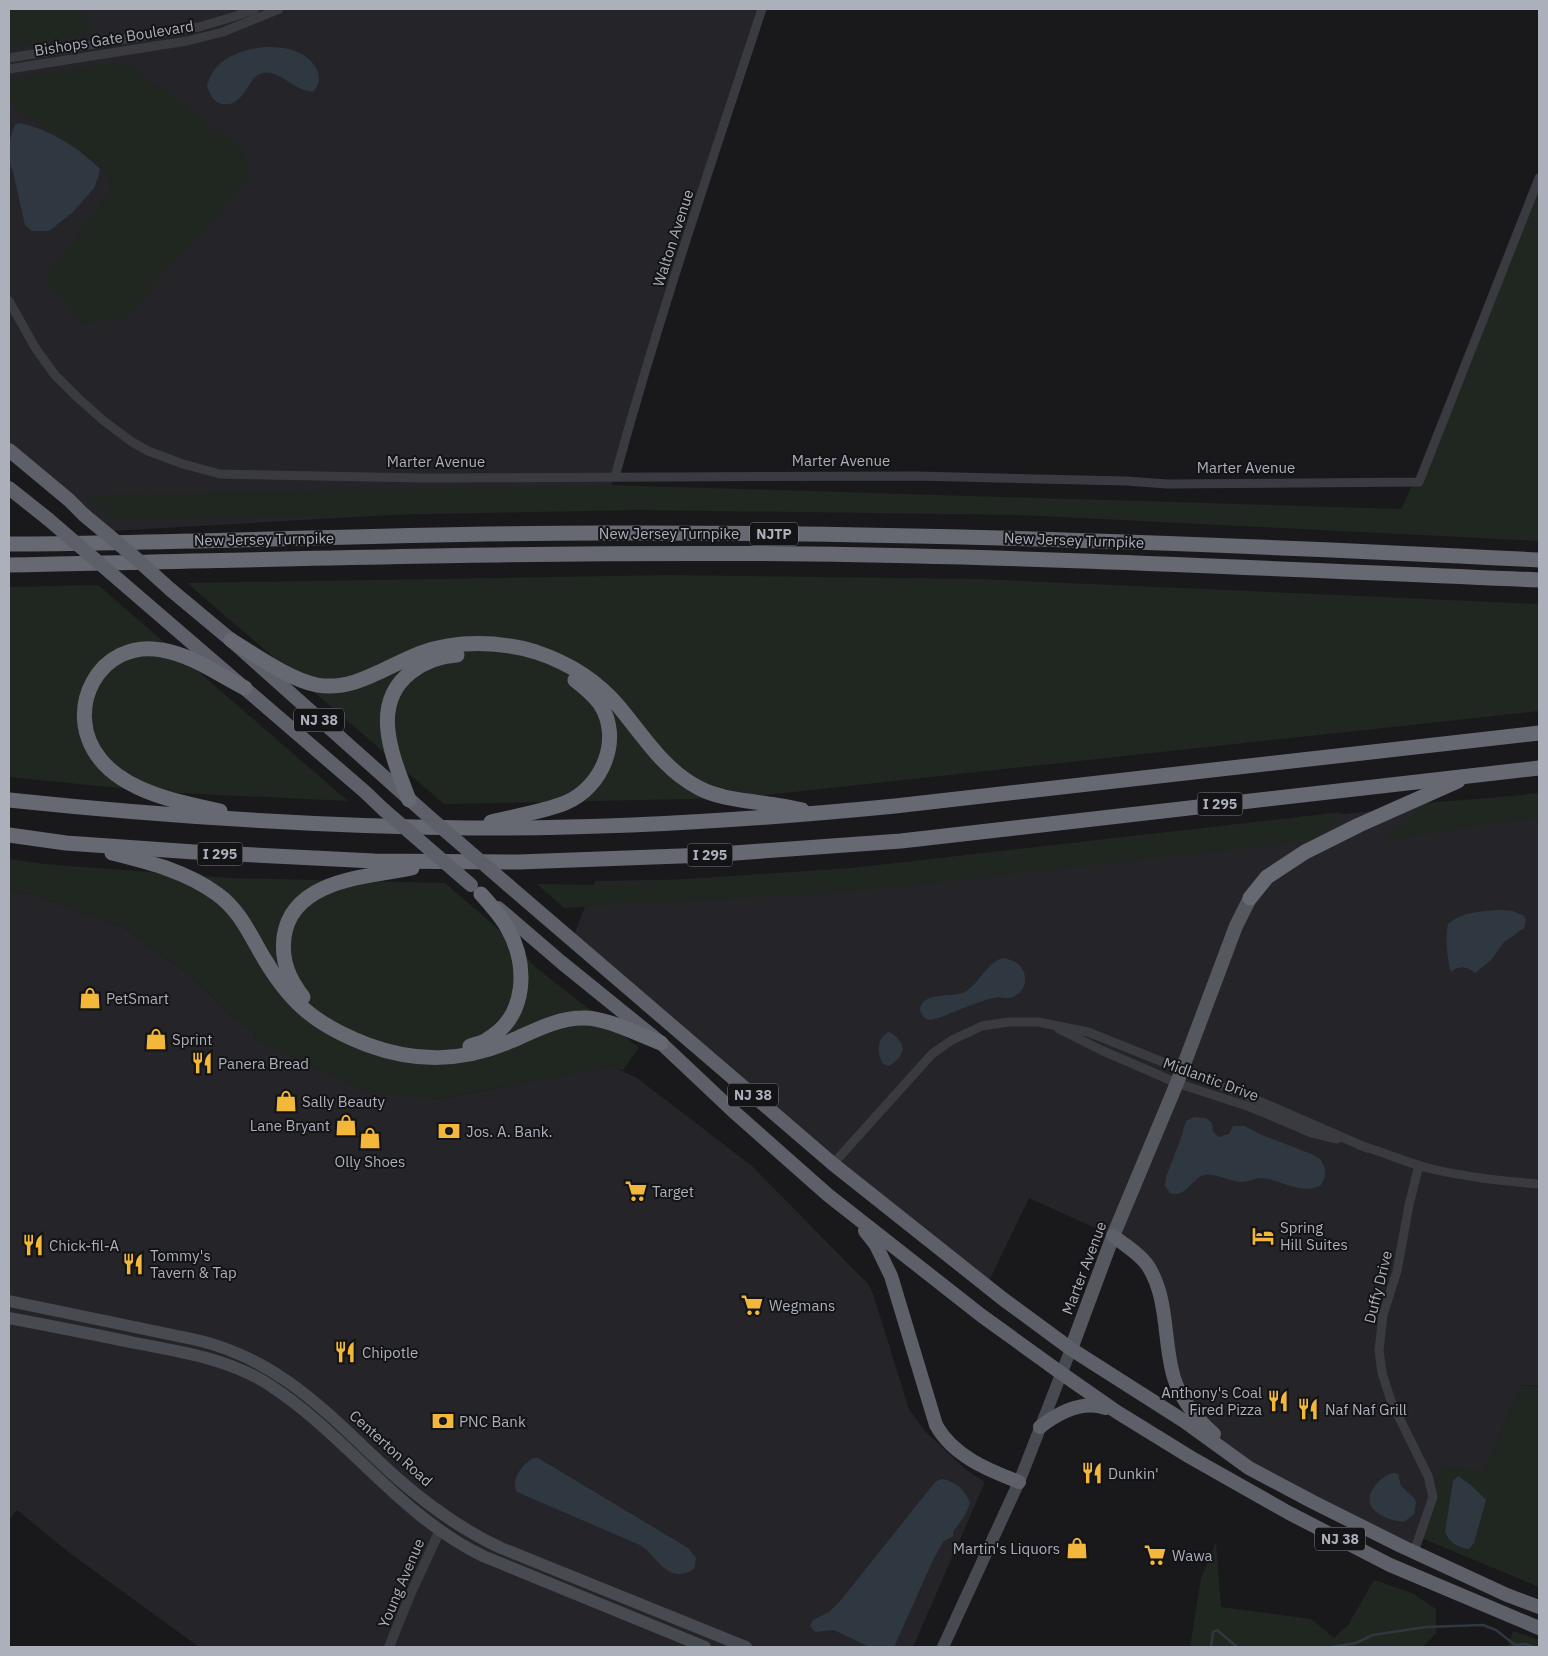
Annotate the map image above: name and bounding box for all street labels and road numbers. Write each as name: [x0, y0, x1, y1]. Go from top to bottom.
street label: Bishops Gate Boulevard: [33, 16, 195, 60]
street label: Walton Avenue: [648, 187, 698, 289]
street label: Marter Avenue: [792, 451, 890, 470]
street label: Marter Avenue: [387, 452, 485, 471]
street label: Marter Avenue: [1197, 458, 1295, 477]
road number: NJTP: [750, 522, 798, 546]
street label: New Jersey Turnpike: [599, 524, 739, 543]
street label: New Jersey Turnpike: [194, 528, 334, 550]
street label: New Jersey Turnpike: [1004, 528, 1144, 552]
road number: NJ 38: [294, 708, 344, 732]
road number: I 295: [1198, 792, 1242, 816]
road number: I 295: [198, 842, 242, 866]
road number: I 295: [688, 844, 732, 866]
street label: Midlantic Drive: [1161, 1053, 1261, 1105]
road number: NJ 38: [728, 1084, 778, 1106]
street label: Marter Avenue: [1058, 1219, 1110, 1317]
street label: Duffy Drive: [1360, 1249, 1396, 1325]
street label: Centerton Road: [346, 1406, 436, 1490]
road number: NJ 38: [1315, 1528, 1365, 1550]
street label: Young Avenue: [374, 1535, 428, 1631]

